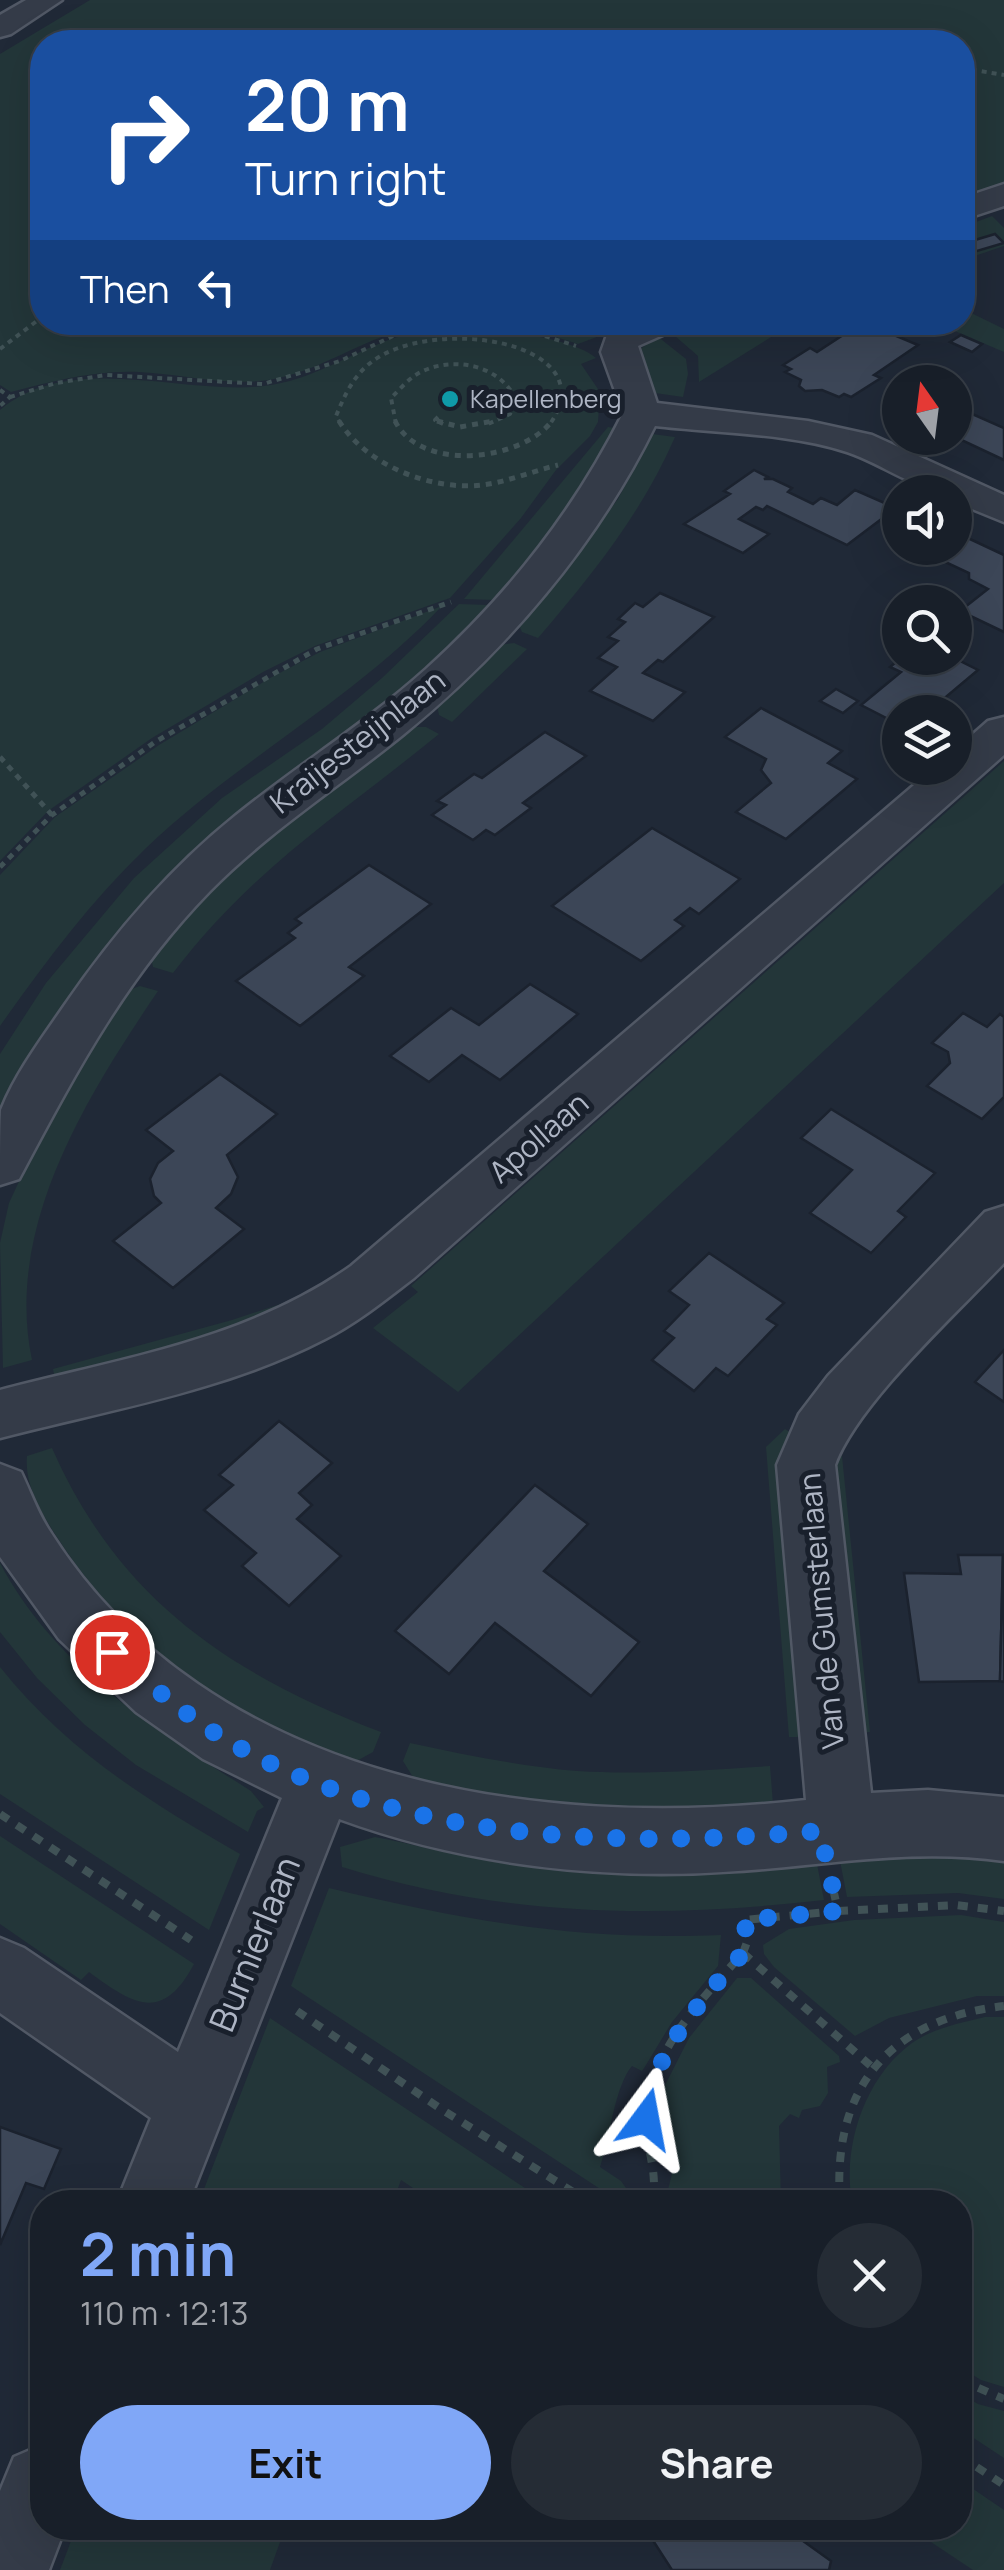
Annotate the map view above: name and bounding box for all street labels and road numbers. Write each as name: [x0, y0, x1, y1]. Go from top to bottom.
street label: Kraijesteijnlaan: [261, 659, 453, 822]
street label: Apollaan: [479, 1082, 597, 1192]
street label: Van de Gumsterlaan: [788, 1472, 853, 1751]
street label: Burnierlaan: [197, 1849, 311, 2038]

